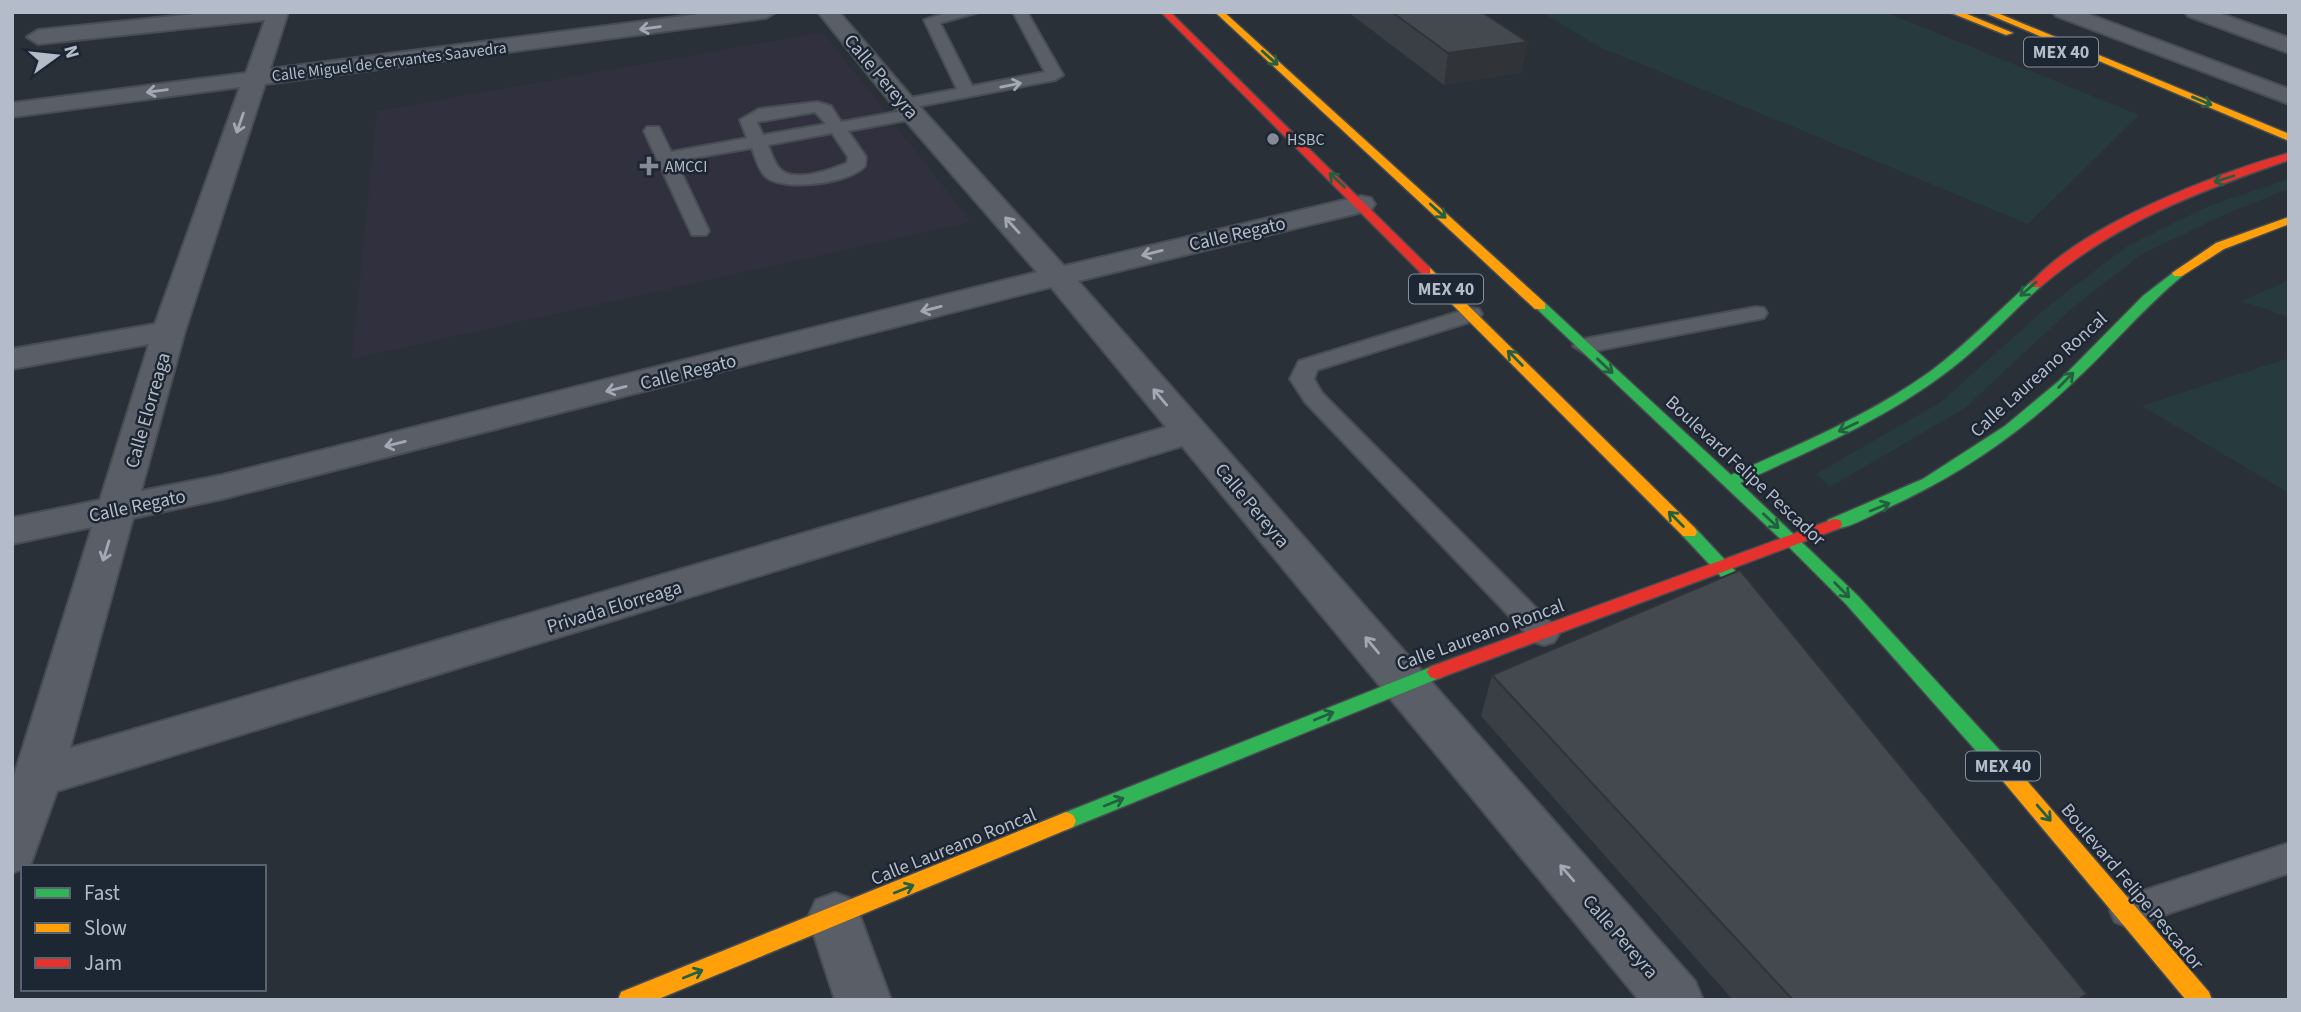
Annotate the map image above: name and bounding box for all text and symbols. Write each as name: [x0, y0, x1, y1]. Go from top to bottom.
north arrow: [21, 21, 91, 91]
one-way arrow: [639, 21, 662, 34]
street label: Calle Pereyra: [837, 29, 924, 125]
street label: Calle Miguel de Cervantes Saavedra: [271, 37, 508, 87]
road number: MEX 40: [2024, 38, 2098, 66]
text: N: [56, 42, 86, 62]
one-way arrow: [1261, 50, 1279, 66]
one-way arrow: [999, 77, 1022, 91]
one-way arrow: [146, 85, 169, 98]
one-way arrow: [2190, 95, 2212, 108]
one-way arrow: [233, 112, 245, 134]
place label: HSBC: [1287, 129, 1325, 151]
marker: HSBC: [1265, 131, 1281, 147]
marker: AMCCI: [639, 156, 659, 176]
place label: AMCCI: [665, 156, 707, 178]
one-way arrow: [1328, 172, 1345, 189]
one-way arrow: [2214, 174, 2236, 186]
one-way arrow: [1429, 203, 1447, 219]
street label: Calle Regato: [1186, 210, 1288, 259]
one-way arrow: [1004, 216, 1020, 234]
one-way arrow: [1141, 247, 1164, 260]
road number: MEX 40: [1409, 274, 1483, 304]
one-way arrow: [2020, 281, 2037, 298]
one-way arrow: [920, 303, 943, 316]
street label: Calle Laureano Roncal: [1964, 306, 2114, 444]
street label: Calle Regato: [637, 347, 739, 397]
street label: Calle Elorreaga: [119, 349, 178, 471]
one-way arrow: [1507, 350, 1524, 367]
one-way arrow: [1596, 357, 1613, 374]
one-way arrow: [2057, 372, 2074, 389]
one-way arrow: [605, 383, 628, 396]
one-way arrow: [1153, 388, 1169, 406]
street label: Boulevard Felipe Pescador: [1659, 390, 1831, 553]
one-way arrow: [1838, 421, 1859, 434]
one-way arrow: [384, 438, 407, 451]
street label: Calle Pereyra: [1208, 458, 1295, 554]
street label: Calle Regato: [86, 483, 188, 530]
one-way arrow: [1868, 500, 1890, 513]
one-way arrow: [1668, 511, 1685, 528]
one-way arrow: [1762, 513, 1780, 529]
one-way arrow: [98, 539, 111, 561]
street label: Privada Elorreaga: [544, 574, 685, 641]
one-way arrow: [1833, 581, 1850, 598]
street label: Calle Laureano Roncal: [1393, 593, 1568, 678]
one-way arrow: [1364, 636, 1380, 654]
one-way arrow: [1313, 708, 1335, 721]
road number: MEX 40: [1966, 752, 2040, 780]
one-way arrow: [1103, 795, 1124, 808]
street label: Boulevard Felipe Pescador: [2054, 798, 2210, 976]
street label: Calle Laureano Roncal: [867, 802, 1041, 893]
one-way arrow: [2036, 804, 2052, 822]
legend: [21, 865, 266, 991]
one-way arrow: [1559, 865, 1575, 883]
text: Fast: [84, 878, 120, 908]
one-way arrow: [892, 882, 914, 895]
street label: Calle Pereyra: [1576, 889, 1664, 985]
text: Slow: [84, 913, 127, 943]
text: Jam: [84, 948, 122, 978]
one-way arrow: [681, 967, 703, 980]

